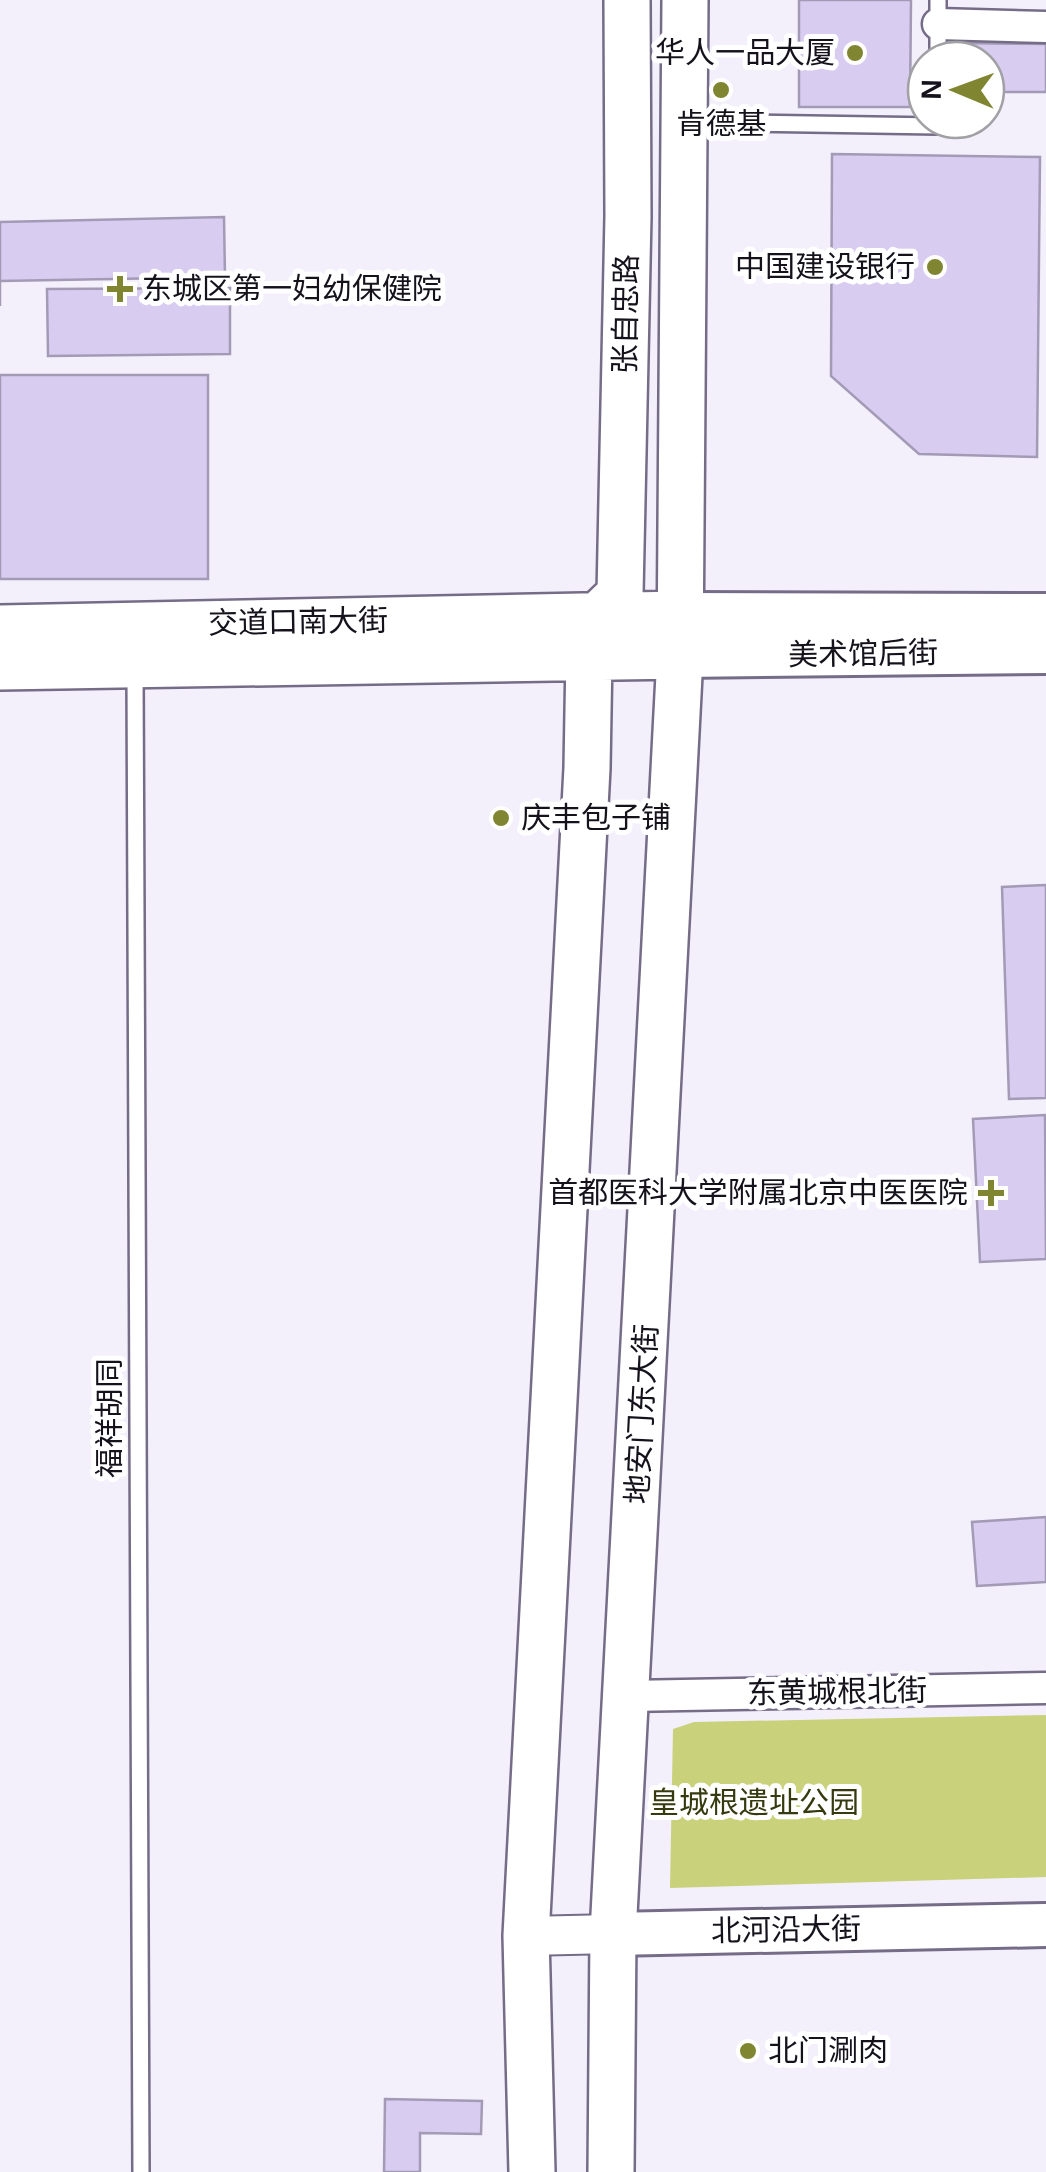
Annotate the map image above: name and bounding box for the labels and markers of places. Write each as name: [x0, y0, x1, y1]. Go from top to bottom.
place label: 华人一品大厦: [655, 36, 835, 69]
marker: 华人一品大厦: [844, 42, 866, 64]
marker: 肯德基: [710, 79, 732, 101]
place label: 肯德基: [676, 107, 766, 140]
place label: 中国建设银行: [735, 250, 915, 283]
marker: 中国建设银行: [924, 256, 946, 278]
place label: 东城区第一妇幼保健院: [142, 272, 442, 305]
marker: 东城区第一妇幼保健院: [107, 276, 133, 302]
place label: 庆丰包子铺: [521, 801, 671, 834]
marker: 庆丰包子铺: [490, 807, 512, 829]
place label: 首都医科大学附属北京中医医院: [548, 1176, 968, 1209]
marker: 首都医科大学附属北京中医医院: [978, 1180, 1004, 1206]
place label: 北门涮肉: [768, 2034, 888, 2067]
marker: 北门涮肉: [737, 2040, 759, 2062]

